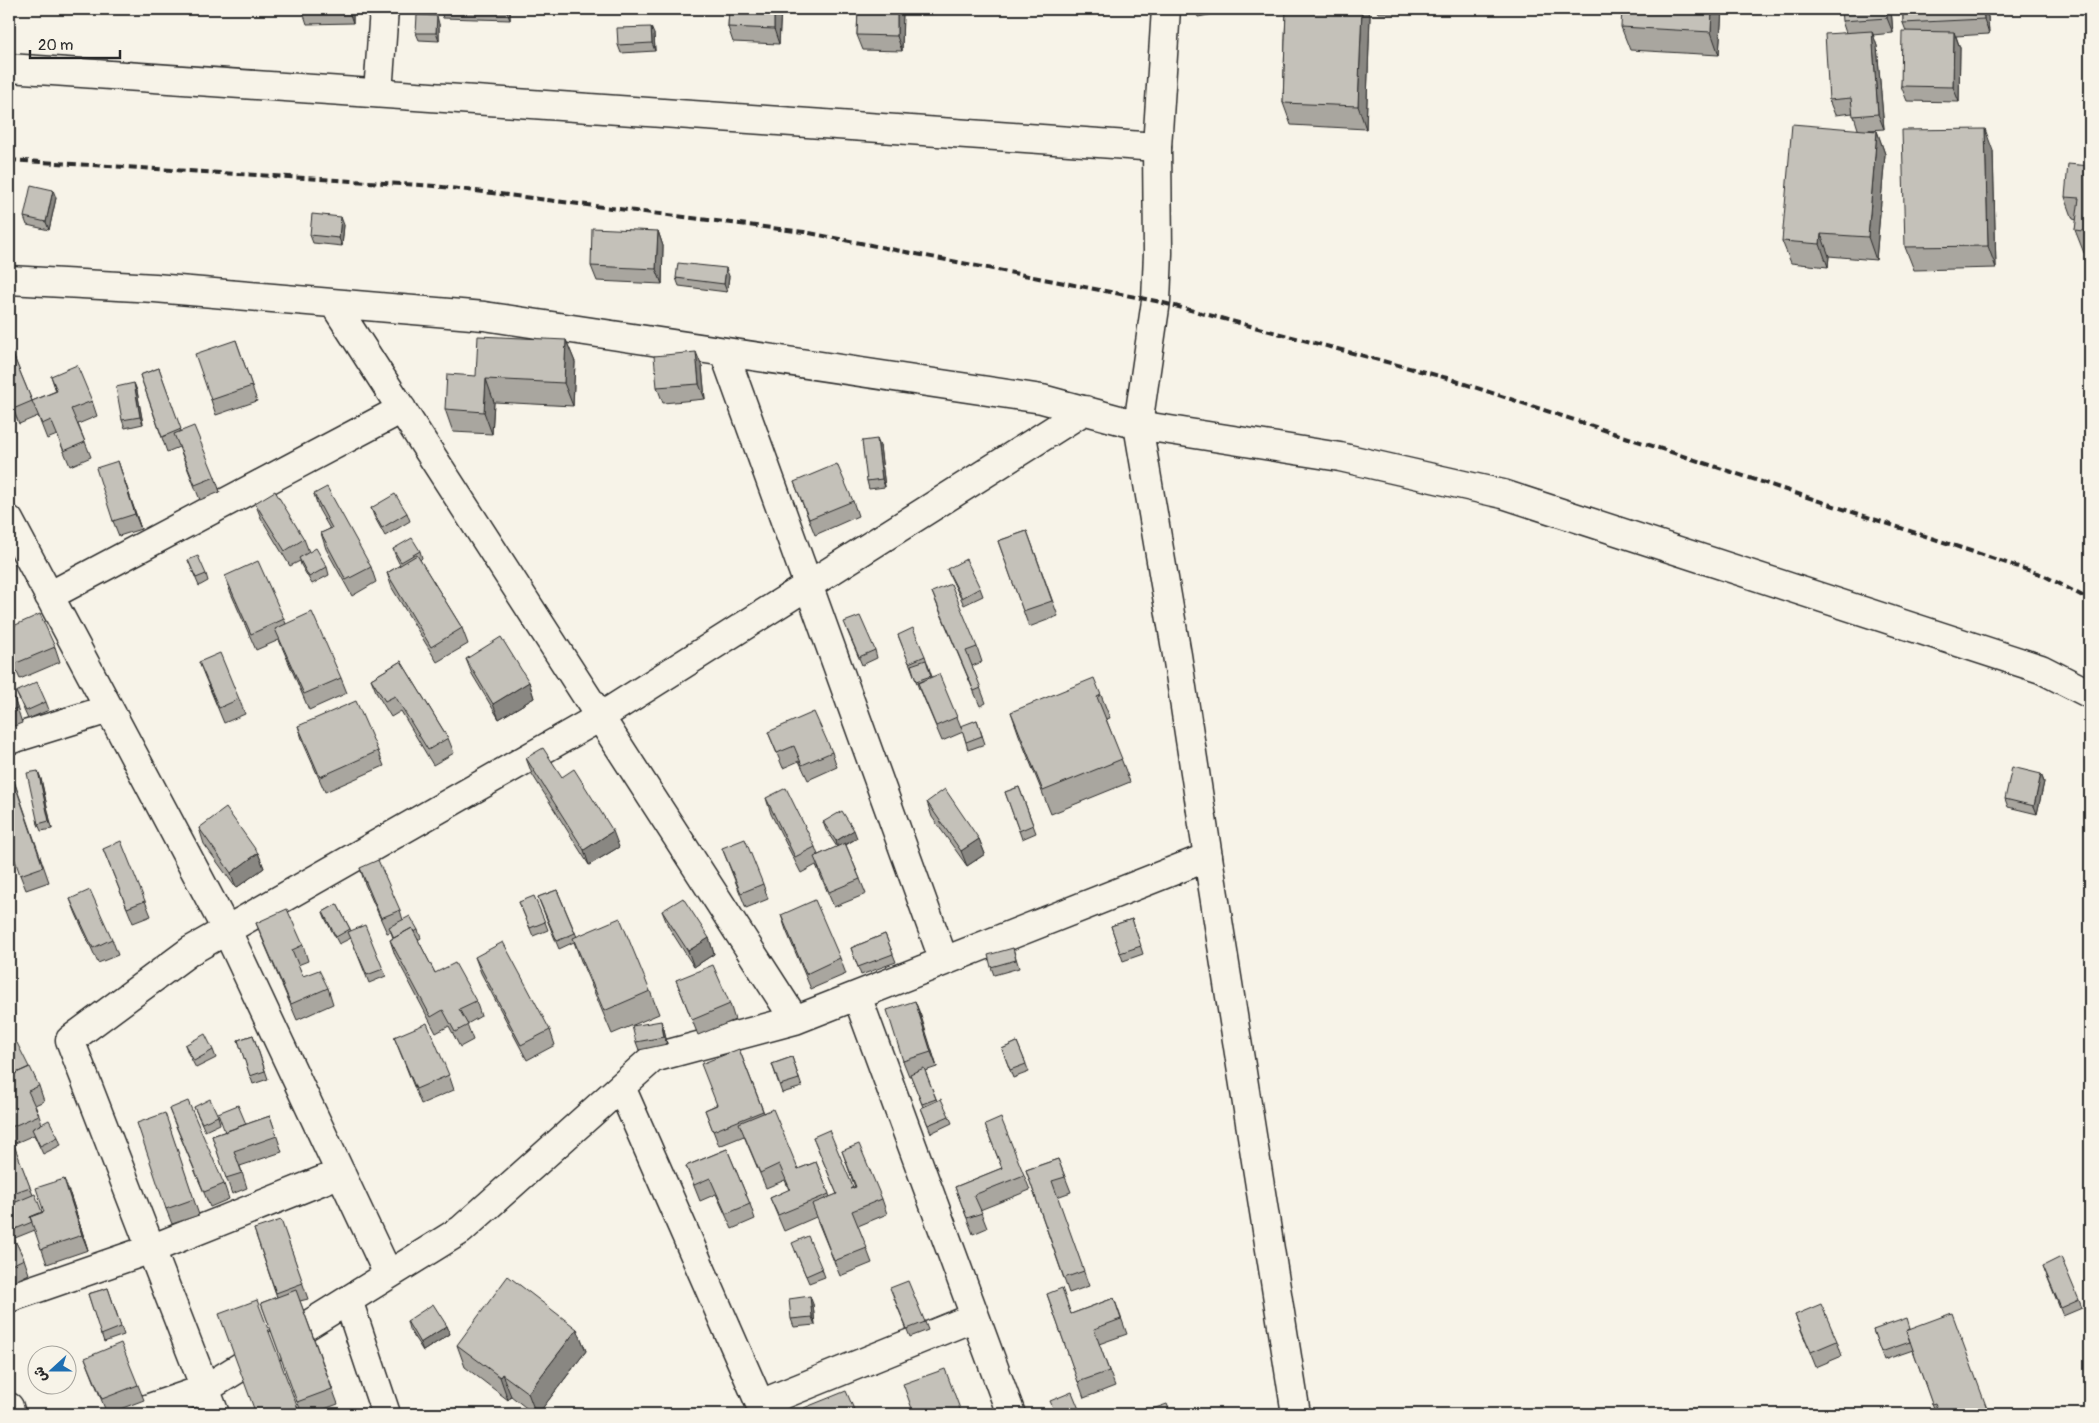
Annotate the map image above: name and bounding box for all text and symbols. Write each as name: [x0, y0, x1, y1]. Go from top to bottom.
scale bar: [30, 28, 120, 60]
text: 20 m: [38, 36, 73, 55]
north arrow: [28, 1346, 78, 1396]
text: ش: [30, 1364, 51, 1385]

